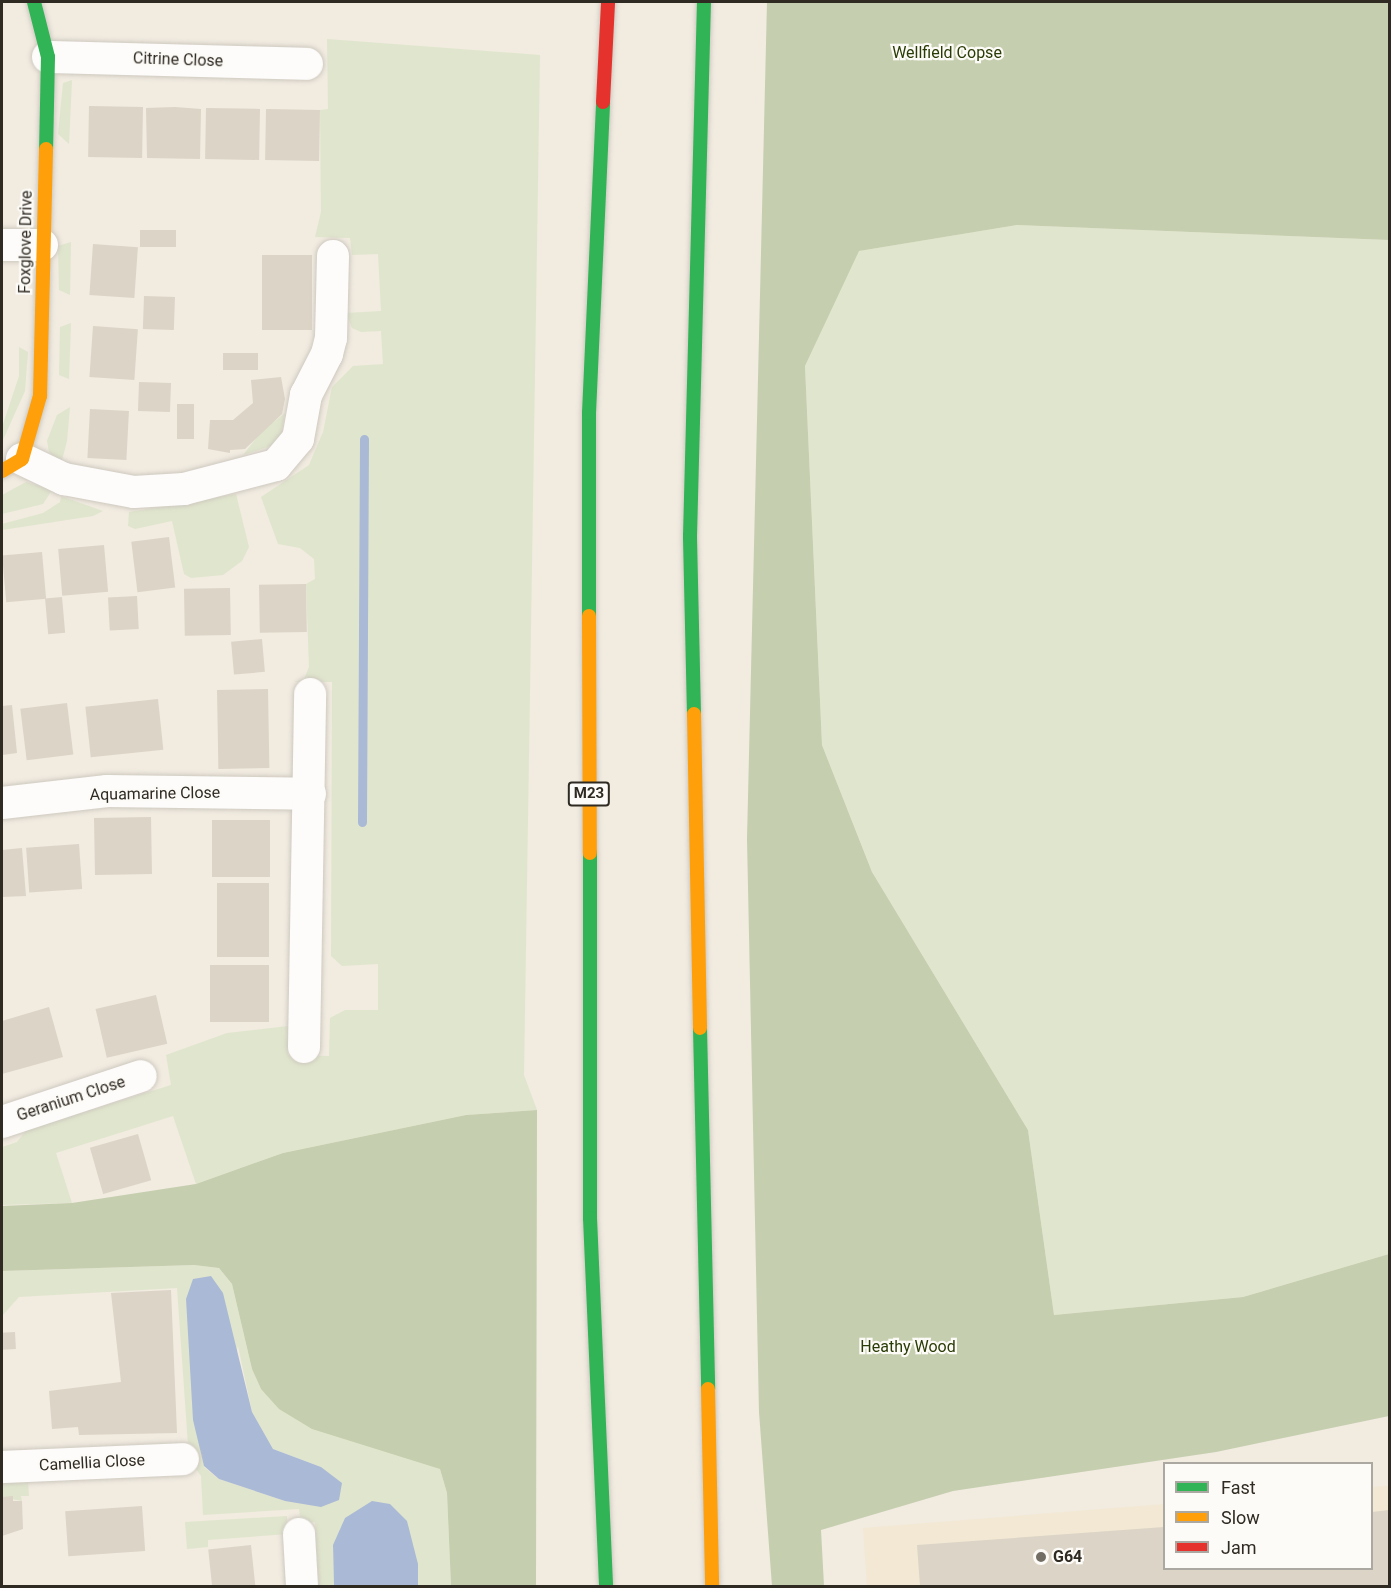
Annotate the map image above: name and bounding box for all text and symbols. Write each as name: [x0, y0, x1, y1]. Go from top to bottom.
park label: Wellfield Copse: [892, 43, 1002, 63]
street label: Citrine Close: [133, 49, 223, 71]
street label: Foxglove Drive: [15, 190, 37, 294]
road number: M23: [566, 782, 612, 806]
street label: Aquamarine Close: [90, 783, 220, 805]
street label: Geranium Close: [14, 1072, 128, 1126]
park label: Heathy Wood: [860, 1337, 956, 1357]
street label: Camellia Close: [38, 1451, 146, 1475]
legend: [1163, 1462, 1373, 1570]
text: Fast: [1221, 1477, 1256, 1498]
text: Slow: [1221, 1507, 1260, 1528]
text: Jam: [1221, 1537, 1257, 1558]
place label: G64: [1053, 1547, 1082, 1567]
marker: G64: [1034, 1550, 1048, 1564]

